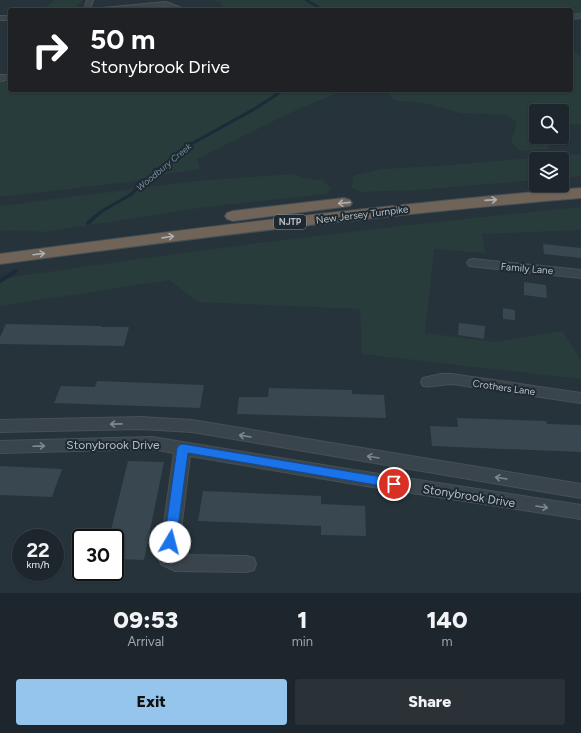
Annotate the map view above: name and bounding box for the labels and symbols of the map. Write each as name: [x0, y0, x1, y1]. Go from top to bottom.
water label: Woodbury Creek: [134, 140, 194, 193]
one-way arrow: [485, 197, 498, 204]
one-way arrow: [338, 199, 351, 207]
street label: New Jersey Turnpike: [315, 202, 410, 227]
road number: NJTP: [274, 215, 306, 229]
one-way arrow: [161, 233, 174, 241]
one-way arrow: [32, 250, 45, 258]
street label: Family Lane: [500, 260, 554, 277]
street label: Crothers Lane: [472, 377, 537, 398]
one-way arrow: [110, 420, 123, 427]
one-way arrow: [239, 432, 252, 440]
street label: Stonybrook Drive: [66, 438, 160, 452]
one-way arrow: [32, 442, 45, 450]
one-way arrow: [367, 453, 380, 461]
pin: [377, 467, 411, 501]
one-way arrow: [495, 474, 508, 482]
street label: Stonybrook Drive: [422, 482, 517, 510]
one-way arrow: [535, 503, 548, 511]
position arrow: [149, 521, 191, 563]
speed limit sign: 30: [72, 529, 124, 581]

